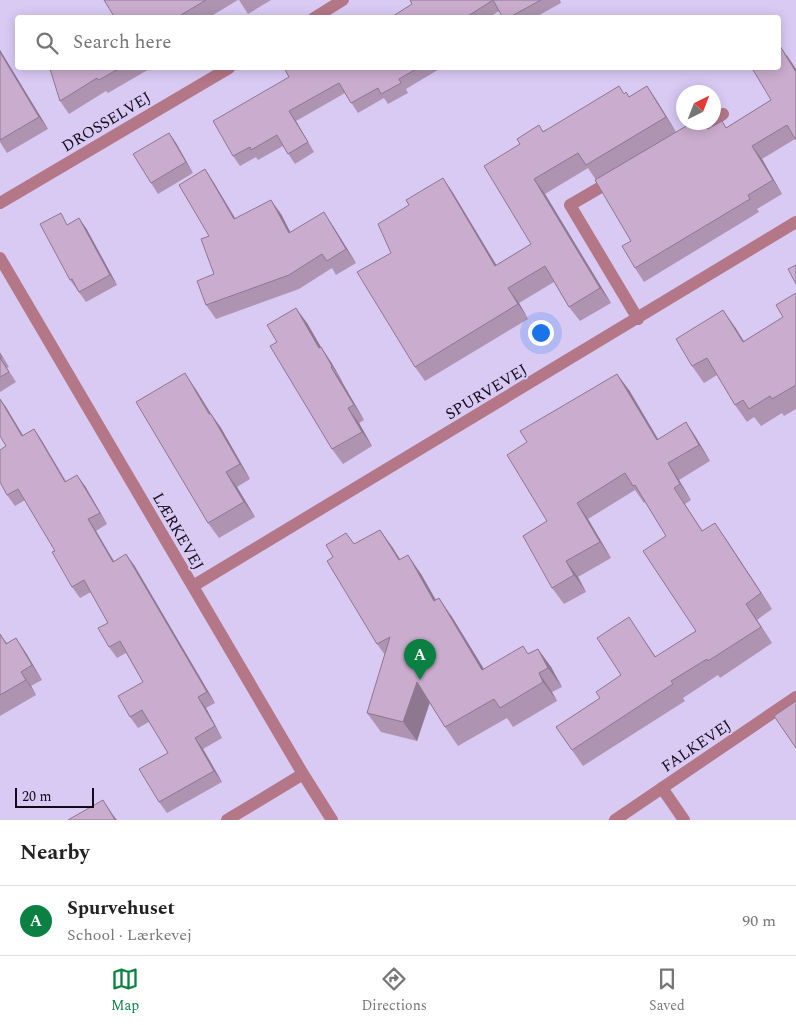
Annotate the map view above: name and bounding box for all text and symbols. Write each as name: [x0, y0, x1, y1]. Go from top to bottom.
search box: [15, 15, 781, 70]
text: Search here: [73, 28, 172, 57]
icon: search: [33, 29, 61, 57]
north arrow: [676, 85, 721, 130]
street label: DROSSELVEJ: [57, 86, 156, 158]
your location: [528, 320, 554, 346]
street label: SPURVEVEJ: [441, 358, 532, 426]
street label: LÆRKEVEJ: [146, 488, 210, 575]
pin: A: [404, 639, 436, 680]
street label: FALKEVEJ: [656, 713, 737, 778]
scale bar: [15, 785, 94, 808]
text: 20 m: [22, 786, 52, 807]
text: Nearby: [20, 837, 90, 869]
text: Spurvehuset: [67, 894, 175, 923]
text: A: [30, 909, 42, 933]
text: 90 m: [742, 909, 776, 933]
text: School · Lærkevej: [67, 923, 192, 947]
tab: Map: [111, 965, 139, 1016]
tab: Directions: [361, 965, 427, 1016]
tab: Saved: [649, 965, 685, 1016]

